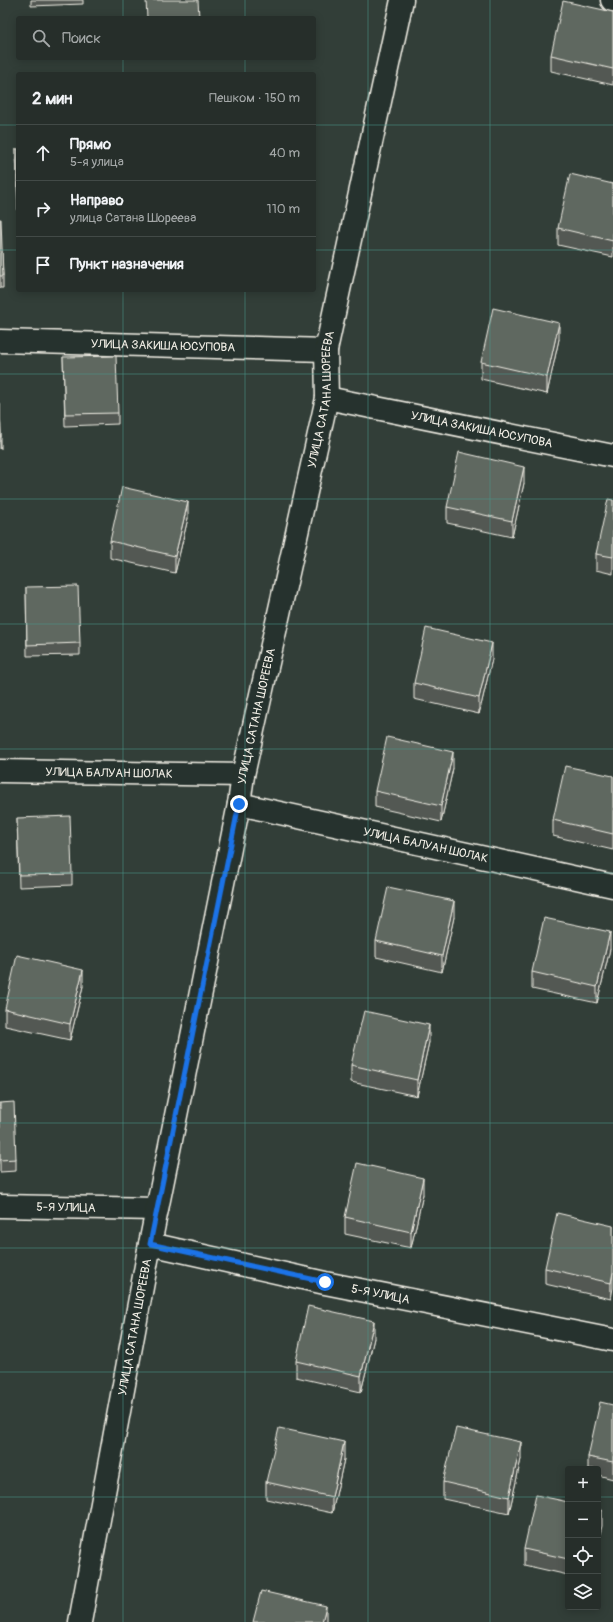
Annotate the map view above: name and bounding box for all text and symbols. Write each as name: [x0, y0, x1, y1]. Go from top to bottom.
search box: [16, 16, 316, 60]
icon: search: [30, 27, 52, 49]
text: Поиск: [62, 29, 101, 48]
text: 2 мин: [32, 88, 72, 109]
text: Пешком · 150 m: [209, 90, 300, 106]
text: Прямо: [70, 135, 111, 154]
icon: ahead: [32, 142, 54, 164]
text: 40 m: [269, 145, 300, 161]
text: 5-я улица: [70, 154, 124, 170]
text: Направо: [70, 191, 124, 210]
icon: right: [32, 198, 54, 220]
text: 110 m: [267, 201, 300, 217]
text: улица Сатана Шореева: [70, 210, 196, 226]
icon: arrive: [32, 254, 54, 276]
text: Пункт назначения: [70, 255, 184, 274]
street label: УЛИЦА САТАНА ШОРЕЕВА: [305, 329, 338, 469]
street label: УЛИЦА ЗАКИША ЮСУПОВА: [91, 337, 235, 355]
street label: УЛИЦА ЗАКИША ЮСУПОВА: [410, 408, 554, 452]
street label: УЛИЦА САТАНА ШОРЕЕВА: [235, 647, 279, 785]
street label: УЛИЦА БАЛУАН ШОЛАК: [45, 765, 173, 782]
route end: [230, 795, 248, 813]
street label: УЛИЦА БАЛУАН ШОЛАК: [362, 824, 489, 866]
street label: 5-Я УЛИЦА: [36, 1200, 96, 1216]
street label: УЛИЦА САТАНА ШОРЕЕВА: [115, 1257, 155, 1397]
route start: [316, 1273, 334, 1291]
street label: 5-Я УЛИЦА: [350, 1281, 411, 1308]
map controls: [565, 1466, 601, 1610]
button: +: [565, 1466, 601, 1502]
button: −: [565, 1502, 601, 1538]
button: locate: [565, 1538, 601, 1574]
button: layers: [565, 1574, 601, 1610]

